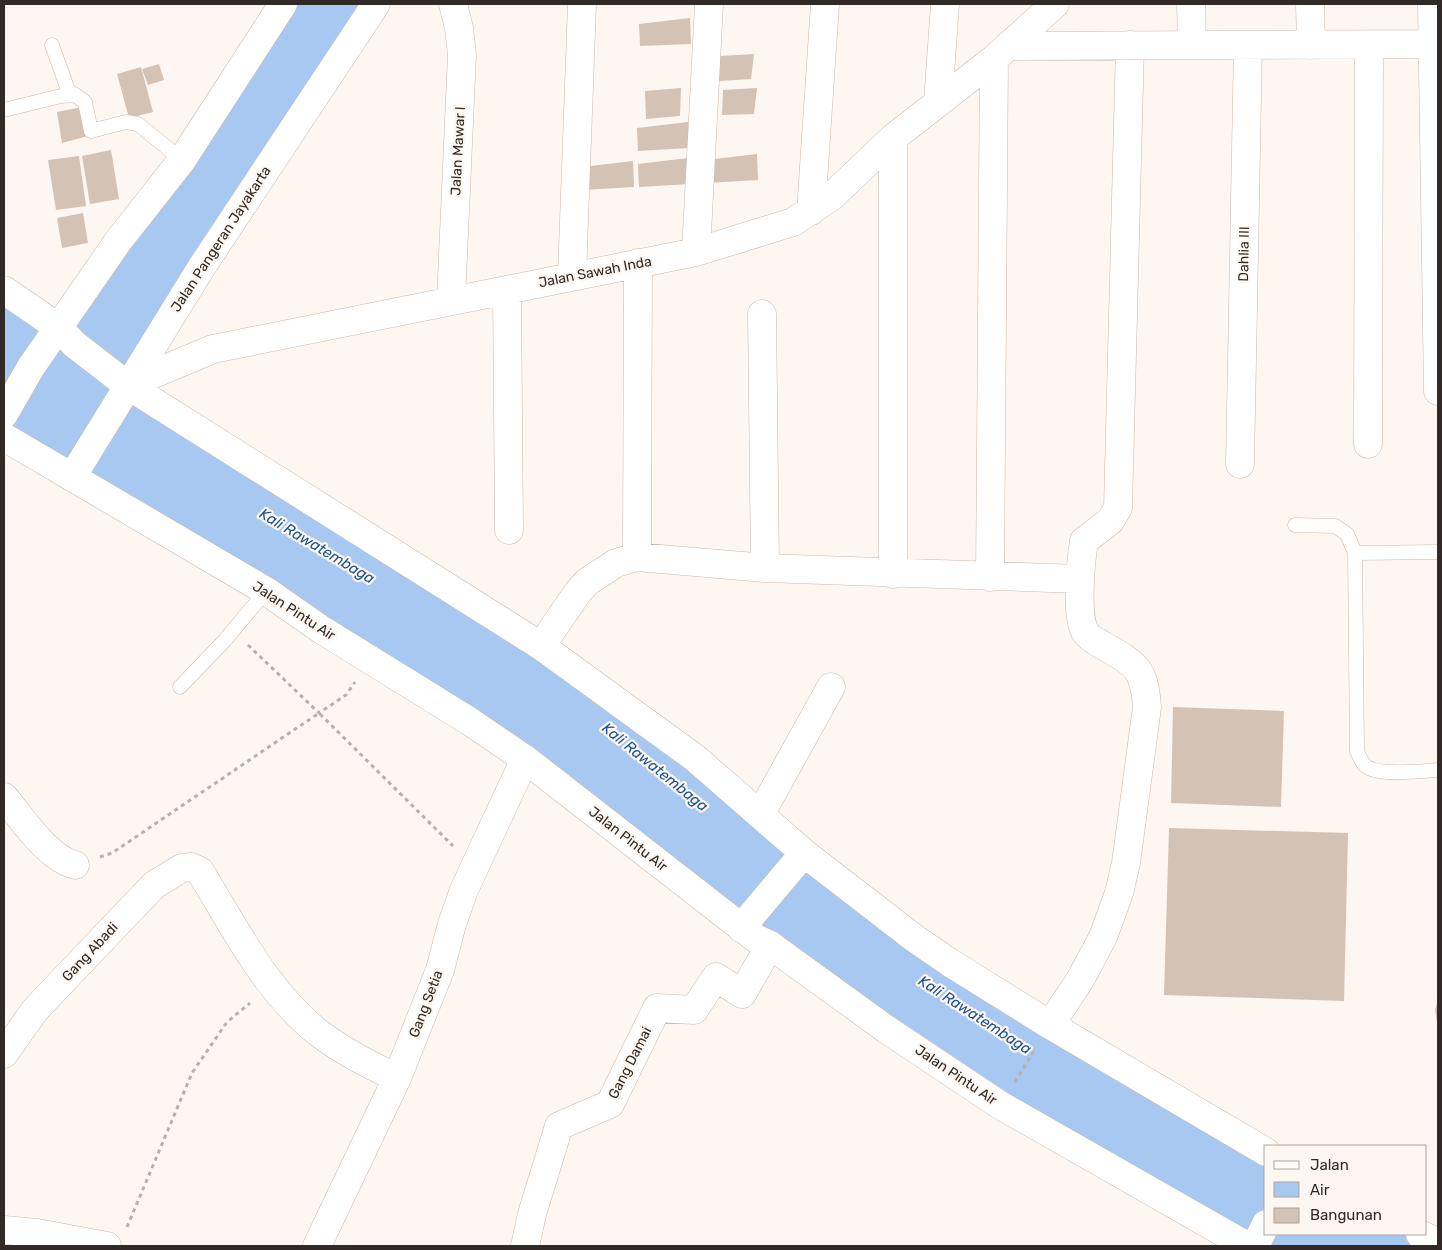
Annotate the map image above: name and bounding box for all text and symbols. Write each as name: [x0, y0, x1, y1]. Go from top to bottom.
street label: Jalan Mawar I: [447, 106, 469, 196]
street label: Jalan Pangeran Jayakarta: [167, 163, 275, 315]
street label: Dahlia III: [1235, 226, 1253, 282]
street label: Jalan Sawah Inda: [537, 253, 653, 291]
water label: Kali Rawatembaga: [256, 505, 378, 588]
street label: Jalan Pintu Air: [249, 578, 339, 644]
water label: Kali Rawatembaga: [598, 719, 712, 815]
street label: Jalan Pintu Air: [585, 803, 671, 875]
street label: Gang Abadi: [58, 919, 122, 985]
street label: Gang Setia: [405, 968, 447, 1040]
water label: Kali Rawatembaga: [915, 972, 1035, 1058]
street label: Gang Damai: [605, 1024, 655, 1102]
street label: Jalan Pintu Air: [912, 1041, 1001, 1109]
legend: [1264, 1145, 1427, 1235]
text: Jalan: [1310, 1156, 1349, 1174]
text: Air: [1310, 1181, 1330, 1199]
text: Bangunan: [1310, 1206, 1382, 1224]

